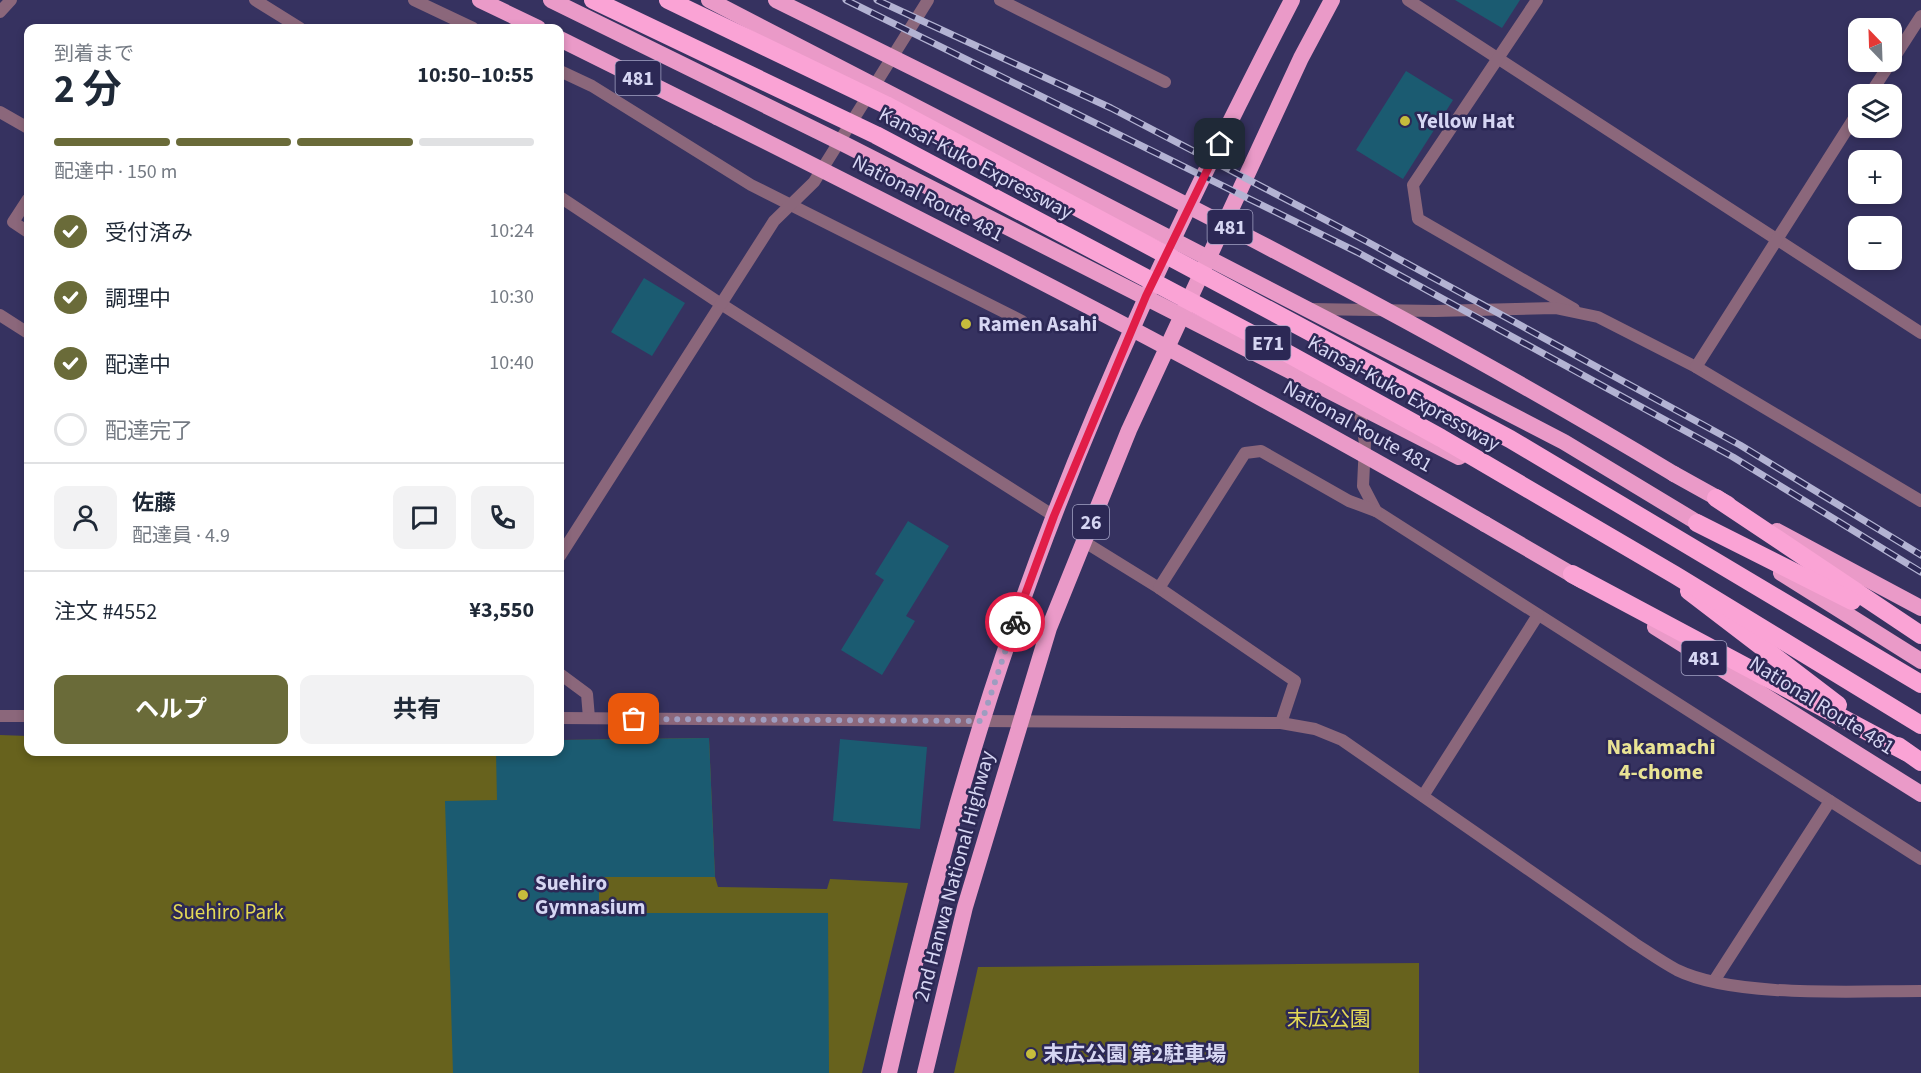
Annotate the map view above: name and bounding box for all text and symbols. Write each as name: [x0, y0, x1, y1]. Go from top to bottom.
north arrow: [1848, 18, 1902, 72]
map controls: [1848, 18, 1902, 270]
text: 到着まで: [54, 40, 134, 68]
text: 10:50–10:55: [417, 59, 534, 91]
road number: 481: [616, 61, 660, 95]
text: 2 分: [54, 62, 121, 118]
button: layers: [1848, 84, 1902, 138]
street label: Kansai-Kuko Expressway: [874, 99, 1079, 227]
place label: Yellow Hat: [1416, 106, 1515, 136]
marker: Yellow Hat: [1398, 114, 1412, 128]
pin: [1194, 118, 1245, 169]
icon: home: [1203, 127, 1236, 160]
street label: National Route 481: [847, 147, 1009, 249]
button: +: [1848, 150, 1902, 204]
text: 配達中 · 150 m: [54, 158, 177, 186]
road number: 481: [1208, 210, 1252, 244]
icon: check: [54, 215, 87, 248]
button: −: [1848, 216, 1902, 270]
text: 受付済み: [105, 217, 193, 249]
text: 10:24: [489, 217, 534, 245]
icon: check: [54, 281, 87, 314]
text: 調理中: [105, 283, 171, 315]
text: 10:30: [489, 283, 534, 311]
place label: Ramen Asahi: [978, 309, 1097, 339]
marker: Ramen Asahi: [959, 317, 973, 331]
road number: E71: [1246, 326, 1290, 360]
street label: Kansai-Kuko Expressway: [1302, 328, 1506, 459]
icon: check: [54, 347, 87, 380]
text: 配達中: [105, 349, 171, 381]
text: 10:40: [489, 349, 534, 377]
street label: National Route 481: [1278, 373, 1438, 479]
text: 配達完了: [105, 415, 193, 447]
button: person: [54, 486, 117, 549]
button: chat: [393, 486, 456, 549]
button: phone: [471, 486, 534, 549]
text: 佐藤: [132, 487, 176, 519]
road number: 26: [1073, 505, 1109, 539]
text: 配達員 · 4.9: [132, 522, 230, 550]
courier: [985, 592, 1045, 652]
text: ¥3,550: [469, 594, 534, 626]
text: 注文 #4552: [54, 596, 157, 628]
icon: bike: [999, 606, 1032, 639]
road number: 481: [1682, 641, 1726, 675]
street label: National Route 481: [1743, 648, 1901, 762]
button: ヘルプ: [54, 675, 288, 744]
button: 共有: [300, 675, 534, 744]
pin: [608, 693, 659, 744]
icon: bag: [617, 702, 650, 735]
district label: Nakamachi 4-chome: [1606, 731, 1716, 788]
street label: 2nd Hanwa National Highway: [906, 747, 1002, 1005]
place label: Suehiro Gymnasium: [535, 868, 645, 922]
marker: Suehiro Gymnasium: [516, 888, 530, 902]
park label: Suehiro Park: [172, 897, 284, 927]
park label: 末広公園: [1287, 1004, 1371, 1034]
place label: 末広公園 第2駐車場: [1043, 1039, 1226, 1069]
marker: 末広公園 第2駐車場: [1024, 1047, 1038, 1061]

